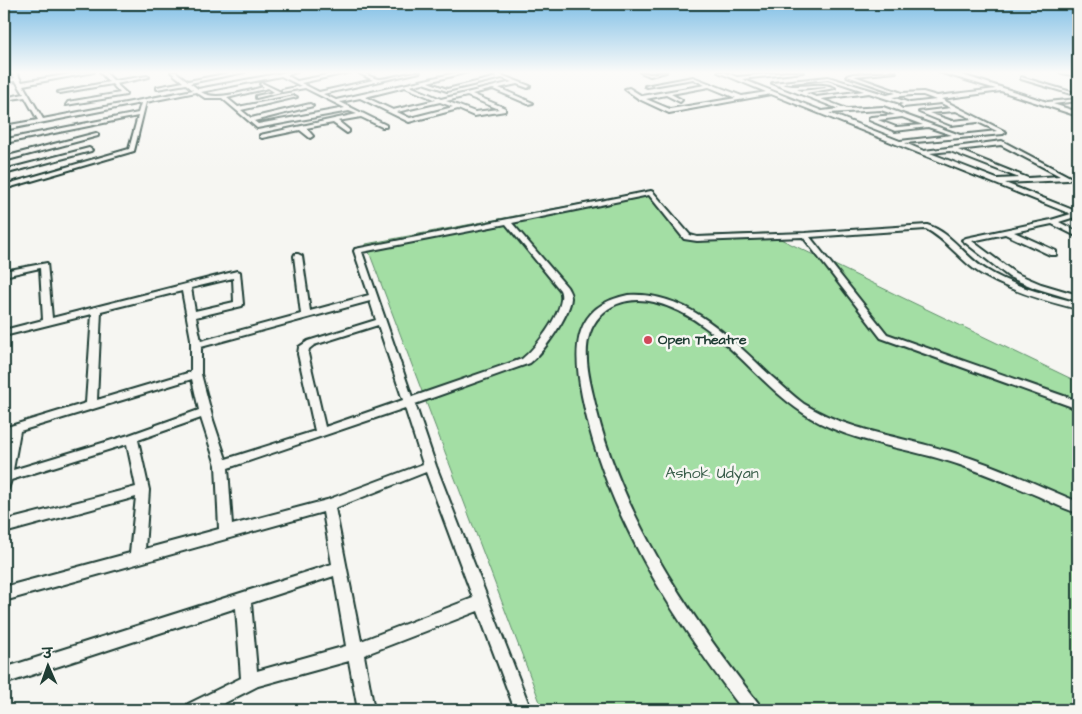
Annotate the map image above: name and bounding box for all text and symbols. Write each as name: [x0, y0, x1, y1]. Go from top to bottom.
place label: Open Theatre: [658, 330, 747, 350]
marker: Open Theatre: [642, 334, 654, 346]
park label: Ashok Udyan: [665, 462, 759, 485]
north arrow: [22, 642, 72, 692]
text: उ: [41, 644, 54, 664]

